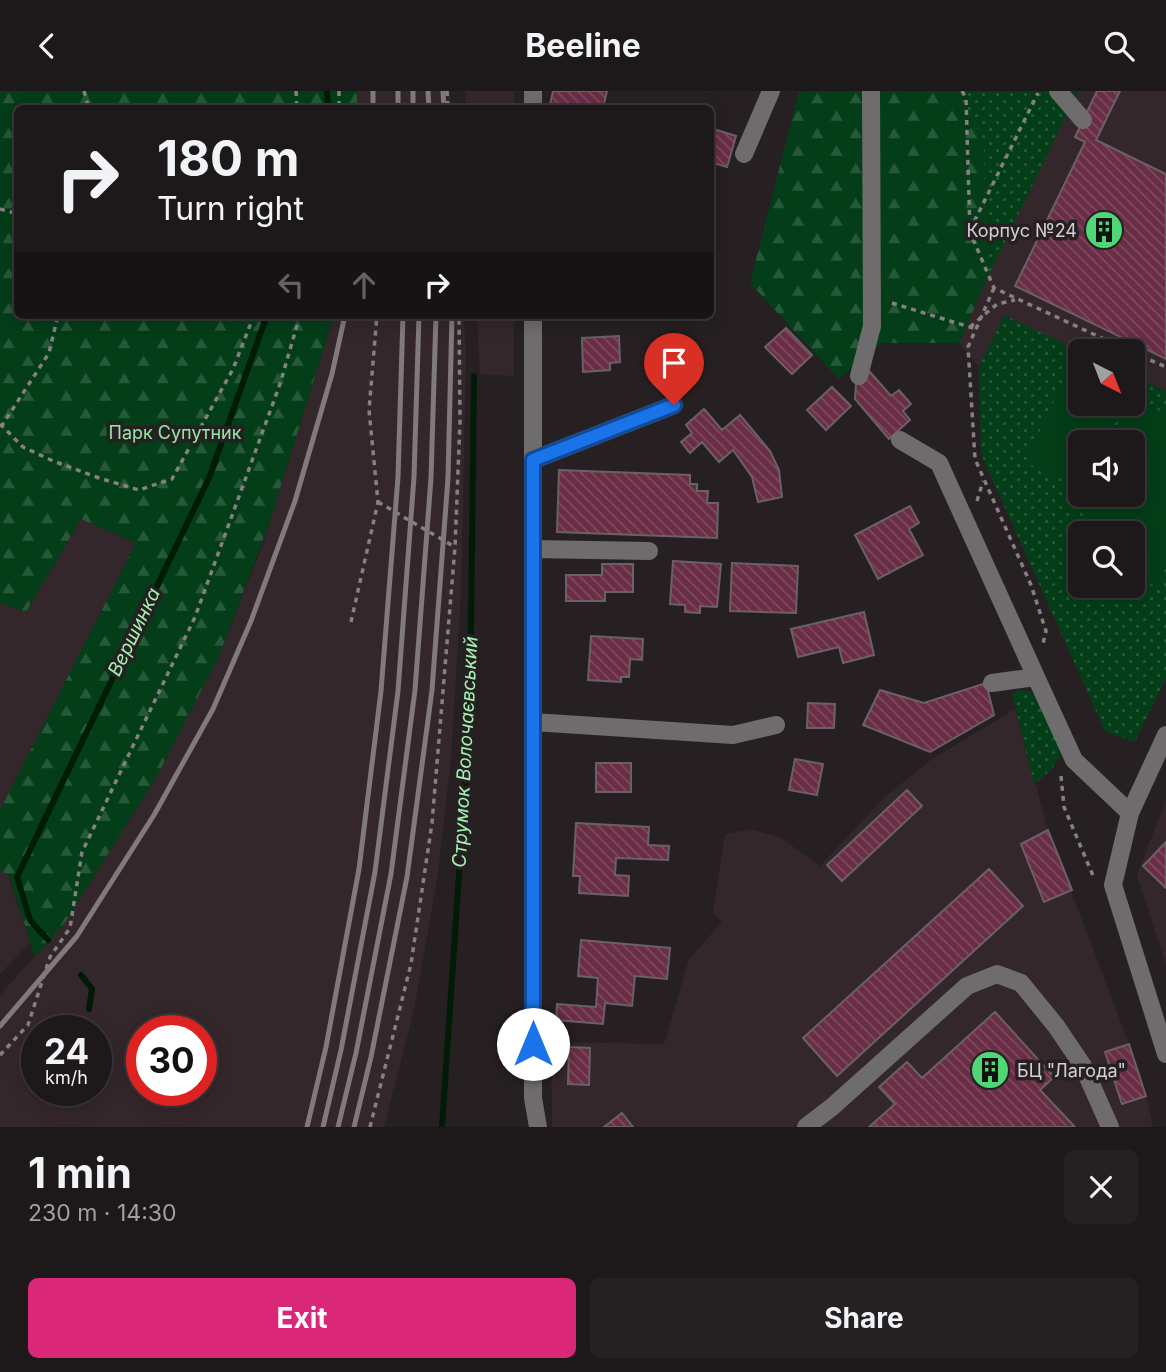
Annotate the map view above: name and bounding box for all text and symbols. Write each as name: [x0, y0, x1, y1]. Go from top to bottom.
text: Beeline: [525, 26, 641, 65]
icon: back: [28, 27, 66, 65]
icon: search: [1100, 27, 1138, 65]
text: 180 m: [157, 129, 299, 188]
icon: right: [42, 133, 133, 224]
text: Turn right: [157, 189, 304, 228]
building icon: Корпус №24: [1083, 209, 1125, 251]
place label: Корпус №24: [966, 220, 1077, 241]
icon: left: [272, 266, 310, 304]
icon: ahead: [345, 266, 383, 304]
icon: right: [418, 266, 456, 304]
pin: [644, 333, 704, 405]
north arrow: [1068, 339, 1144, 417]
map controls: [1068, 339, 1145, 598]
icon: arrive: [655, 344, 693, 382]
park label: Парк Супутник: [109, 422, 242, 443]
button: sound: [1068, 430, 1145, 507]
button: search: [1068, 521, 1145, 598]
water label: Вершинка: [103, 584, 165, 680]
water label: Струмок Волочаєвський: [447, 636, 483, 868]
position arrow: [496, 1007, 570, 1081]
speed limit sign: 30: [126, 1015, 217, 1106]
text: 24: [44, 1030, 89, 1072]
building icon: БЦ "Лагода": [969, 1049, 1011, 1091]
place label: БЦ "Лагода": [1017, 1060, 1126, 1081]
text: km/h: [45, 1067, 88, 1088]
text: 1 min: [28, 1147, 132, 1198]
button: close: [1064, 1150, 1138, 1224]
text: 230 m · 14:30: [28, 1199, 176, 1227]
button: Exit: [28, 1278, 576, 1358]
button: Share: [590, 1278, 1138, 1358]

